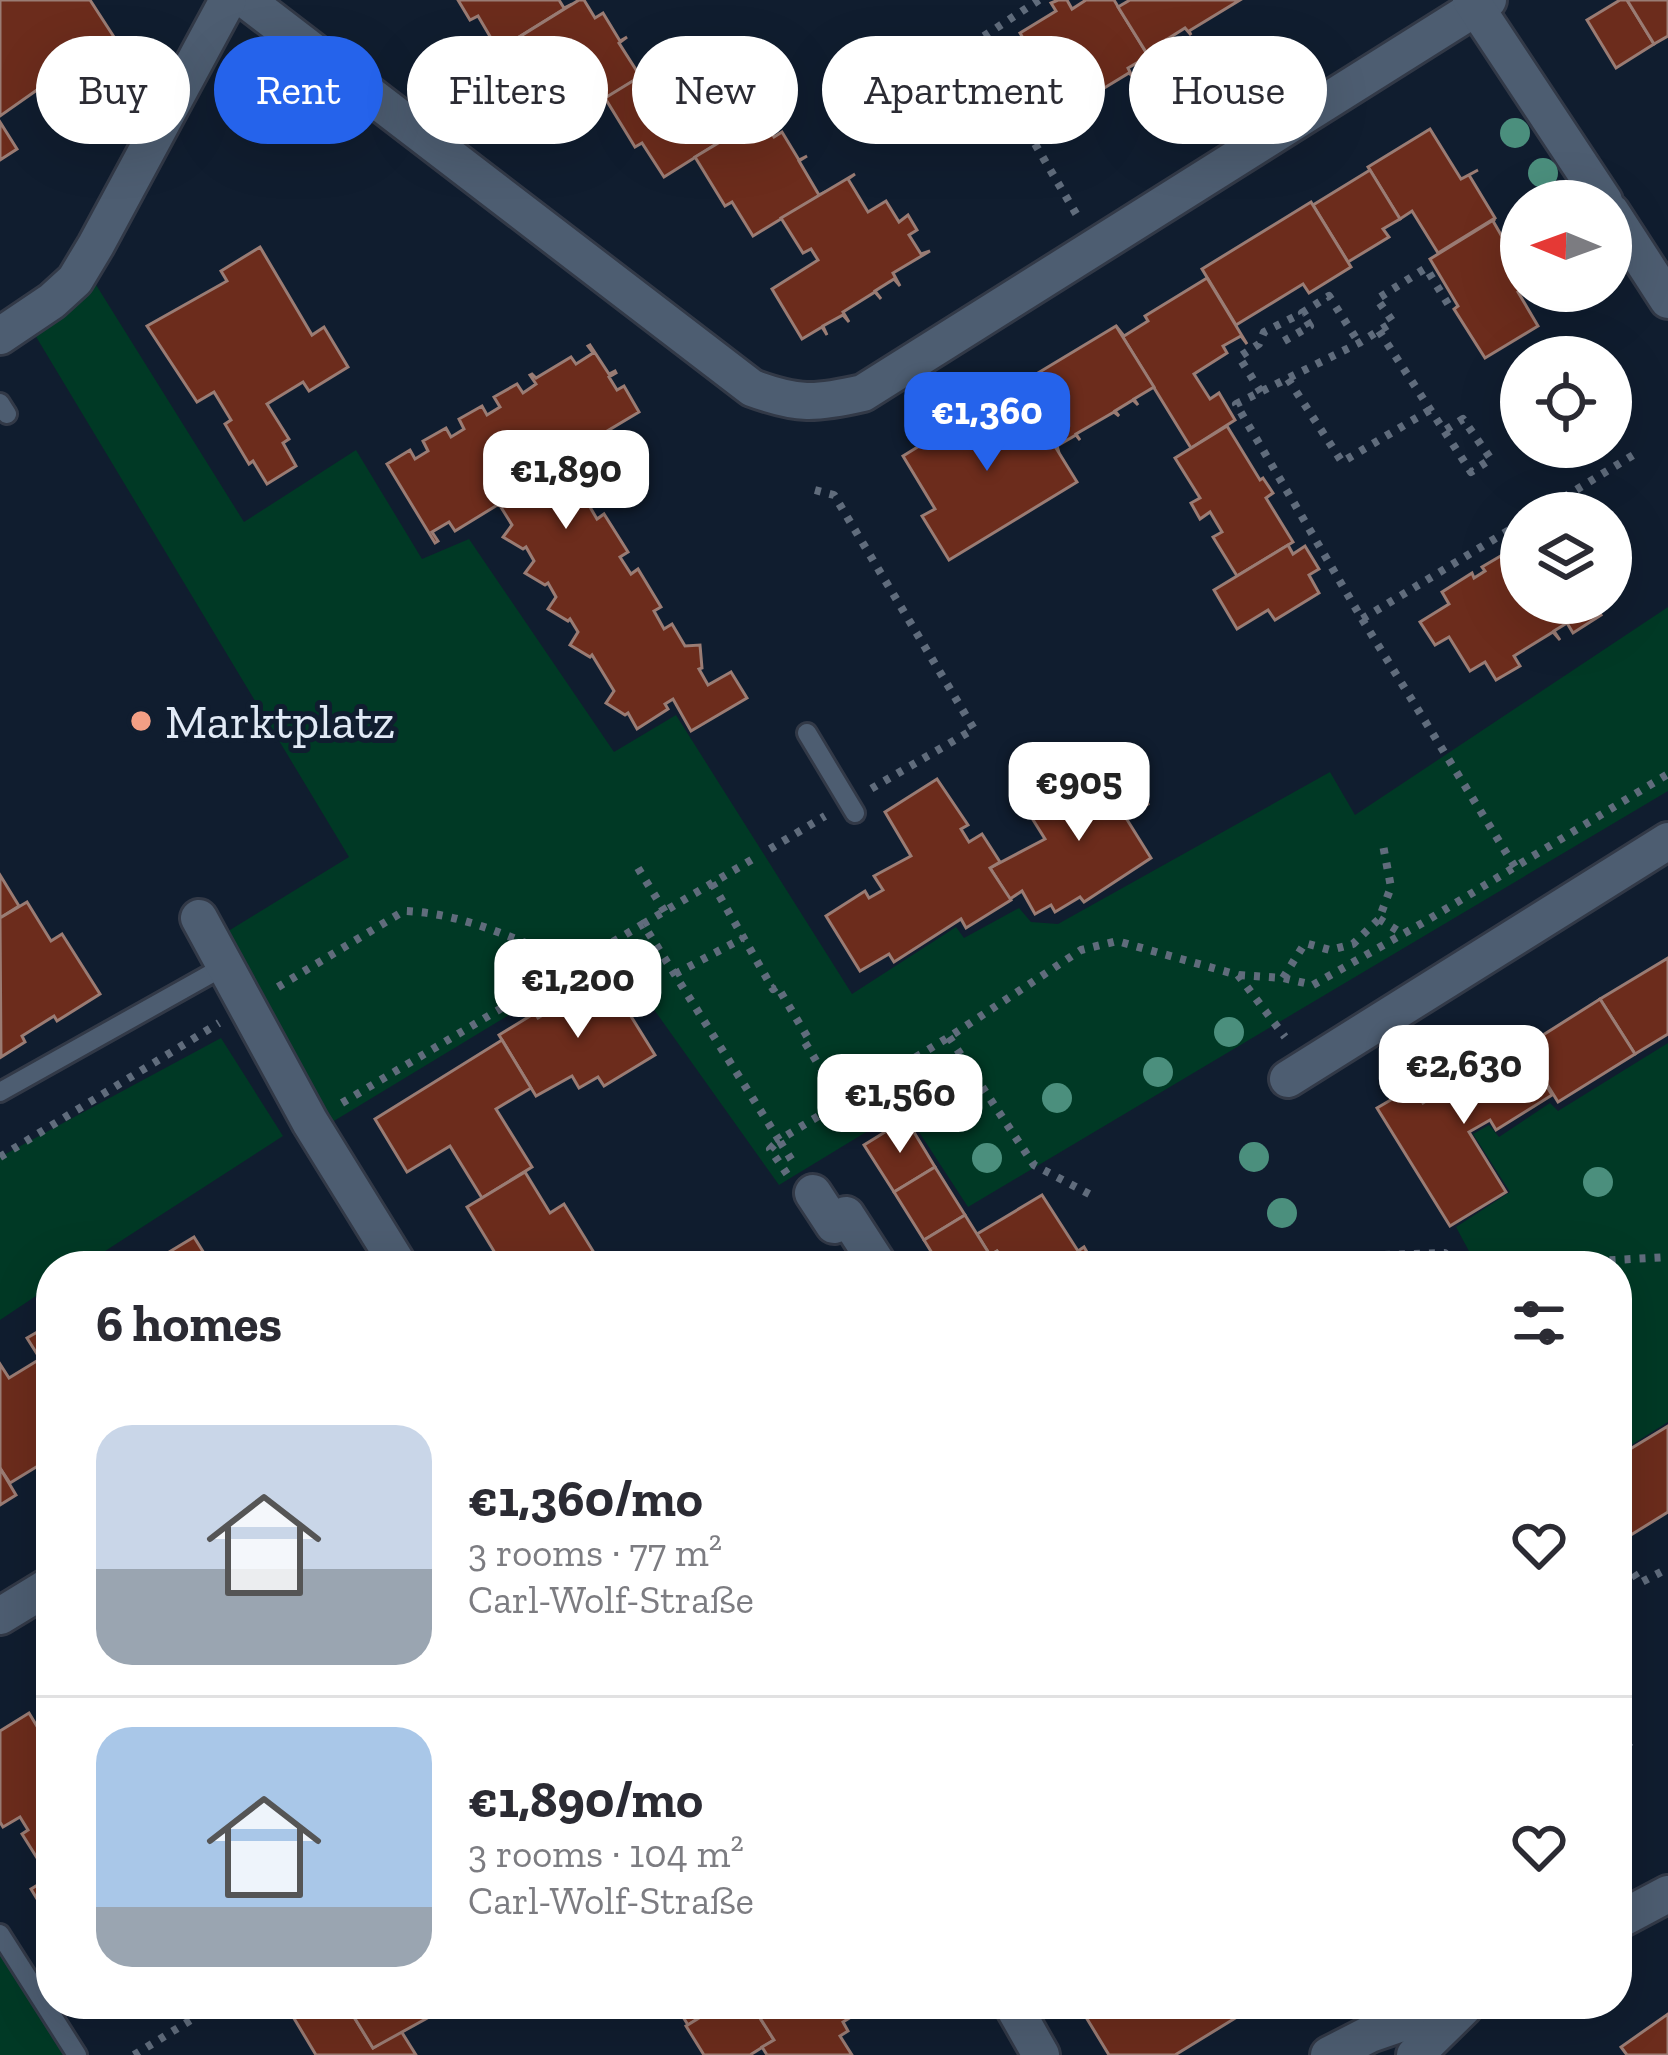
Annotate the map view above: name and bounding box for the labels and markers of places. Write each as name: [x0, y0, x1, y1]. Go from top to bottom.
pin: €1,360: [889, 372, 1085, 474]
pin: €1,890: [468, 430, 664, 532]
place label: Marktplatz: [165, 693, 395, 750]
marker: Marktplatz: [128, 708, 154, 734]
pin: €905: [1008, 742, 1150, 844]
pin: €1,200: [480, 939, 676, 1041]
pin: €2,630: [1366, 1025, 1562, 1127]
pin: €1,560: [802, 1054, 998, 1156]

